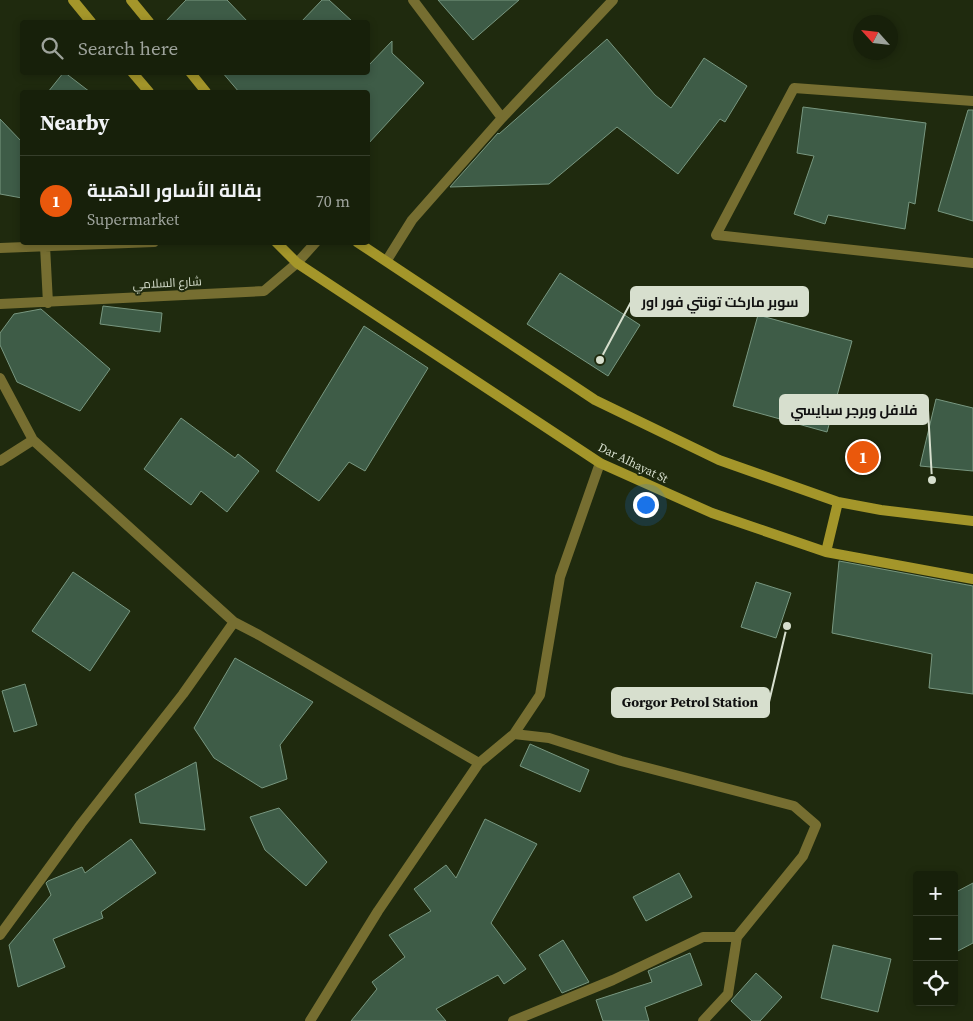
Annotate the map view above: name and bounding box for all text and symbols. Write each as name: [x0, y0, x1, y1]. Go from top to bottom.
north arrow: [853, 15, 898, 60]
search box: [20, 20, 370, 75]
icon: search: [38, 34, 66, 62]
text: Search here: [78, 35, 178, 61]
text: Nearby: [40, 108, 110, 137]
text: بقالة الأساور الذهبية: [87, 177, 262, 203]
text: 1: [52, 190, 60, 212]
text: 70 m: [316, 190, 350, 212]
text: Supermarket: [87, 208, 179, 230]
street label: شارع السلامي: [132, 273, 202, 295]
callout: سوبر ماركت تونتي فور اور: [631, 287, 808, 316]
text: سوبر ماركت تونتي فور اور: [640, 292, 799, 314]
callout: فلافل وبرجر سبايسي: [780, 395, 928, 424]
text: فلافل وبرجر سبايسي: [790, 400, 918, 421]
pin: 1: [847, 438, 879, 476]
street label: Dar Alhayat St: [595, 439, 671, 487]
your location: [633, 492, 659, 518]
callout: Gorgor Petrol Station: [612, 688, 769, 717]
text: Gorgor Petrol Station: [622, 692, 759, 712]
map controls: [913, 871, 958, 1006]
button: +: [913, 871, 958, 916]
button: −: [913, 916, 958, 961]
button: locate: [913, 961, 958, 1006]

